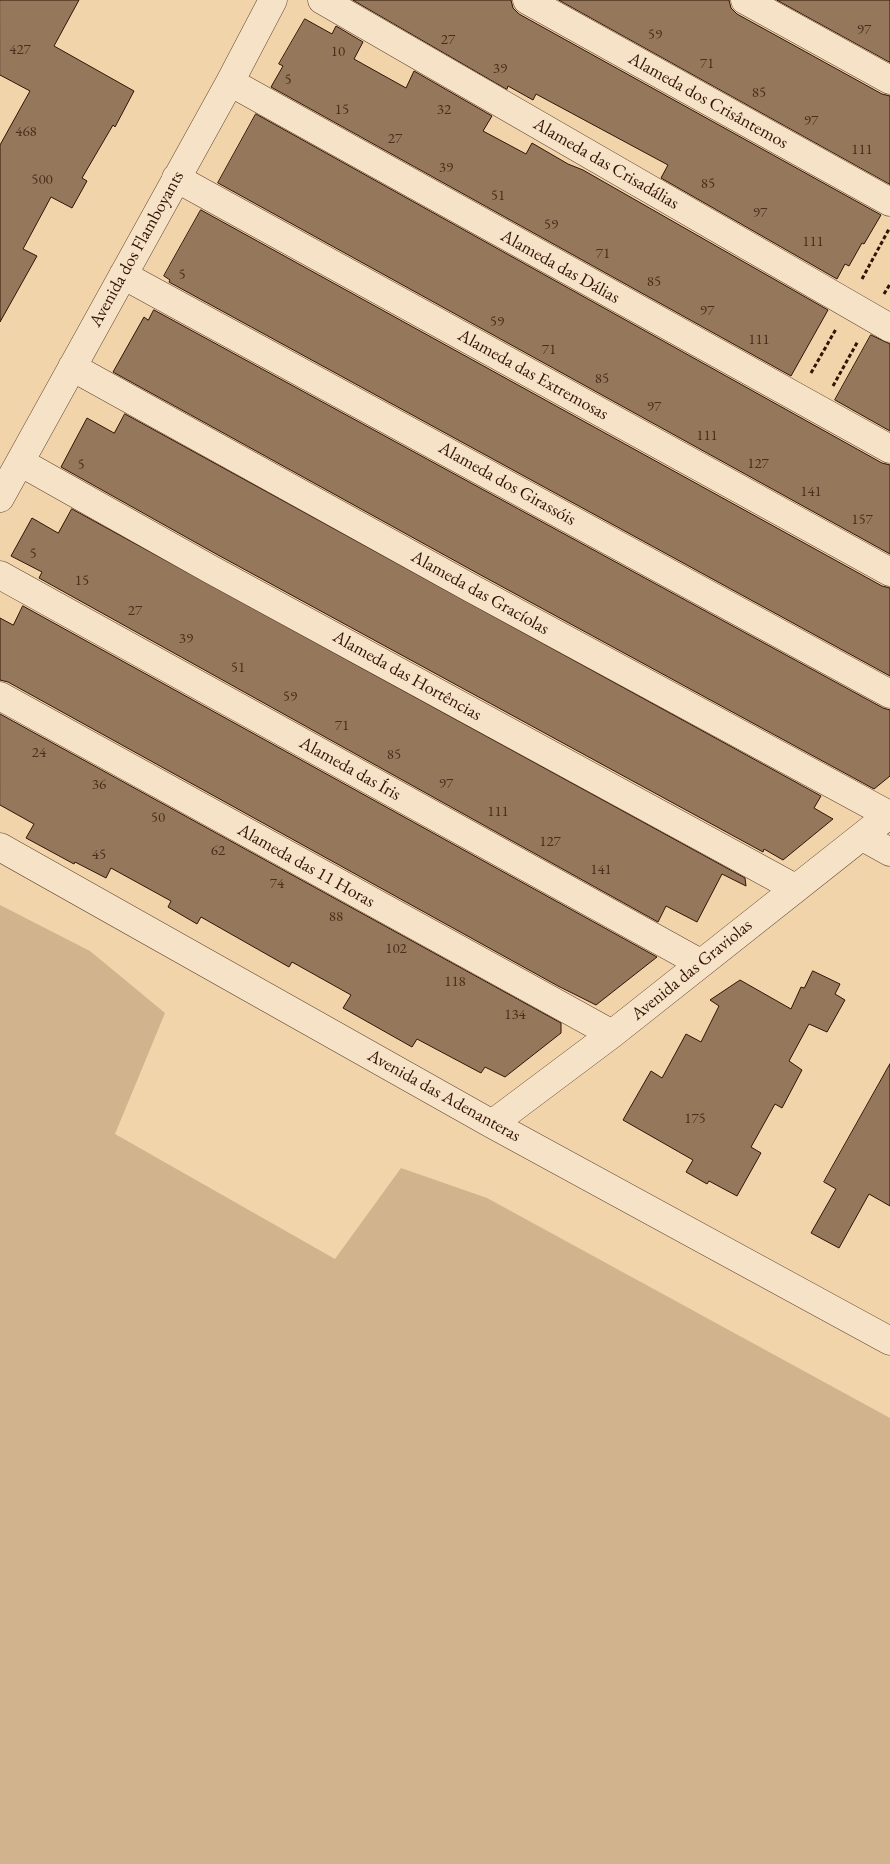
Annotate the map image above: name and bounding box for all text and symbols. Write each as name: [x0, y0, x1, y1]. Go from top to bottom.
house number: 97: [857, 21, 871, 39]
house number: 59: [648, 26, 662, 44]
house number: 27: [441, 31, 455, 49]
house number: 427: [9, 41, 31, 59]
house number: 10: [331, 43, 345, 61]
street label: Alameda dos Crisântemos: [624, 48, 792, 154]
house number: 71: [700, 55, 714, 73]
house number: 39: [493, 60, 507, 78]
house number: 5: [284, 71, 292, 89]
house number: 85: [752, 84, 766, 102]
house number: 15: [335, 101, 349, 119]
house number: 32: [437, 101, 451, 119]
house number: 97: [804, 112, 818, 130]
street label: Alameda das Crisadálias: [529, 113, 683, 215]
house number: 468: [15, 123, 37, 141]
house number: 27: [388, 130, 402, 148]
house number: 111: [851, 141, 873, 159]
house number: 39: [439, 159, 453, 177]
street label: Avenida dos Flamboyants: [85, 167, 189, 331]
house number: 500: [31, 171, 53, 189]
house number: 85: [701, 175, 715, 193]
house number: 51: [491, 187, 505, 205]
house number: 97: [753, 204, 767, 222]
house number: 59: [544, 216, 558, 234]
street label: Alameda das Dálias: [497, 225, 623, 309]
house number: 111: [802, 233, 824, 251]
house number: 71: [596, 245, 610, 263]
house number: 5: [178, 266, 186, 284]
house number: 85: [647, 273, 661, 291]
house number: 97: [700, 302, 714, 320]
house number: 59: [490, 313, 504, 331]
street label: Alameda das Extremosas: [454, 325, 612, 425]
house number: 111: [748, 331, 770, 349]
house number: 71: [542, 341, 556, 359]
house number: 85: [595, 370, 609, 388]
house number: 97: [647, 398, 661, 416]
house number: 111: [696, 427, 718, 445]
street label: Alameda dos Girassóis: [435, 437, 579, 531]
house number: 127: [747, 455, 769, 473]
house number: 5: [77, 456, 85, 474]
house number: 141: [800, 483, 822, 501]
house number: 157: [851, 511, 873, 529]
house number: 5: [29, 545, 37, 563]
street label: Alameda das Gracíolas: [407, 546, 553, 640]
house number: 15: [75, 572, 89, 590]
house number: 27: [128, 602, 142, 620]
street label: Alameda das Hortências: [329, 626, 485, 726]
house number: 39: [179, 630, 193, 648]
house number: 51: [231, 659, 245, 677]
house number: 59: [283, 688, 297, 706]
house number: 71: [335, 717, 349, 735]
street label: Alameda das Íris: [295, 732, 405, 806]
house number: 24: [32, 744, 46, 762]
house number: 85: [387, 746, 401, 764]
house number: 97: [439, 775, 453, 793]
house number: 36: [92, 776, 106, 794]
house number: 111: [487, 803, 509, 821]
house number: 50: [151, 809, 165, 827]
street label: Alameda das 11 Horas: [234, 819, 378, 913]
house number: 127: [539, 833, 561, 851]
house number: 62: [211, 842, 225, 860]
house number: 45: [92, 846, 106, 864]
house number: 141: [590, 861, 612, 879]
house number: 74: [270, 875, 284, 893]
house number: 88: [329, 908, 343, 926]
street label: Avenida das Graviolas: [627, 915, 757, 1025]
house number: 102: [385, 940, 407, 958]
house number: 118: [444, 973, 466, 991]
house number: 134: [504, 1006, 526, 1024]
street label: Avenida das Adenanteras: [364, 1045, 524, 1147]
house number: 175: [684, 1110, 706, 1128]

